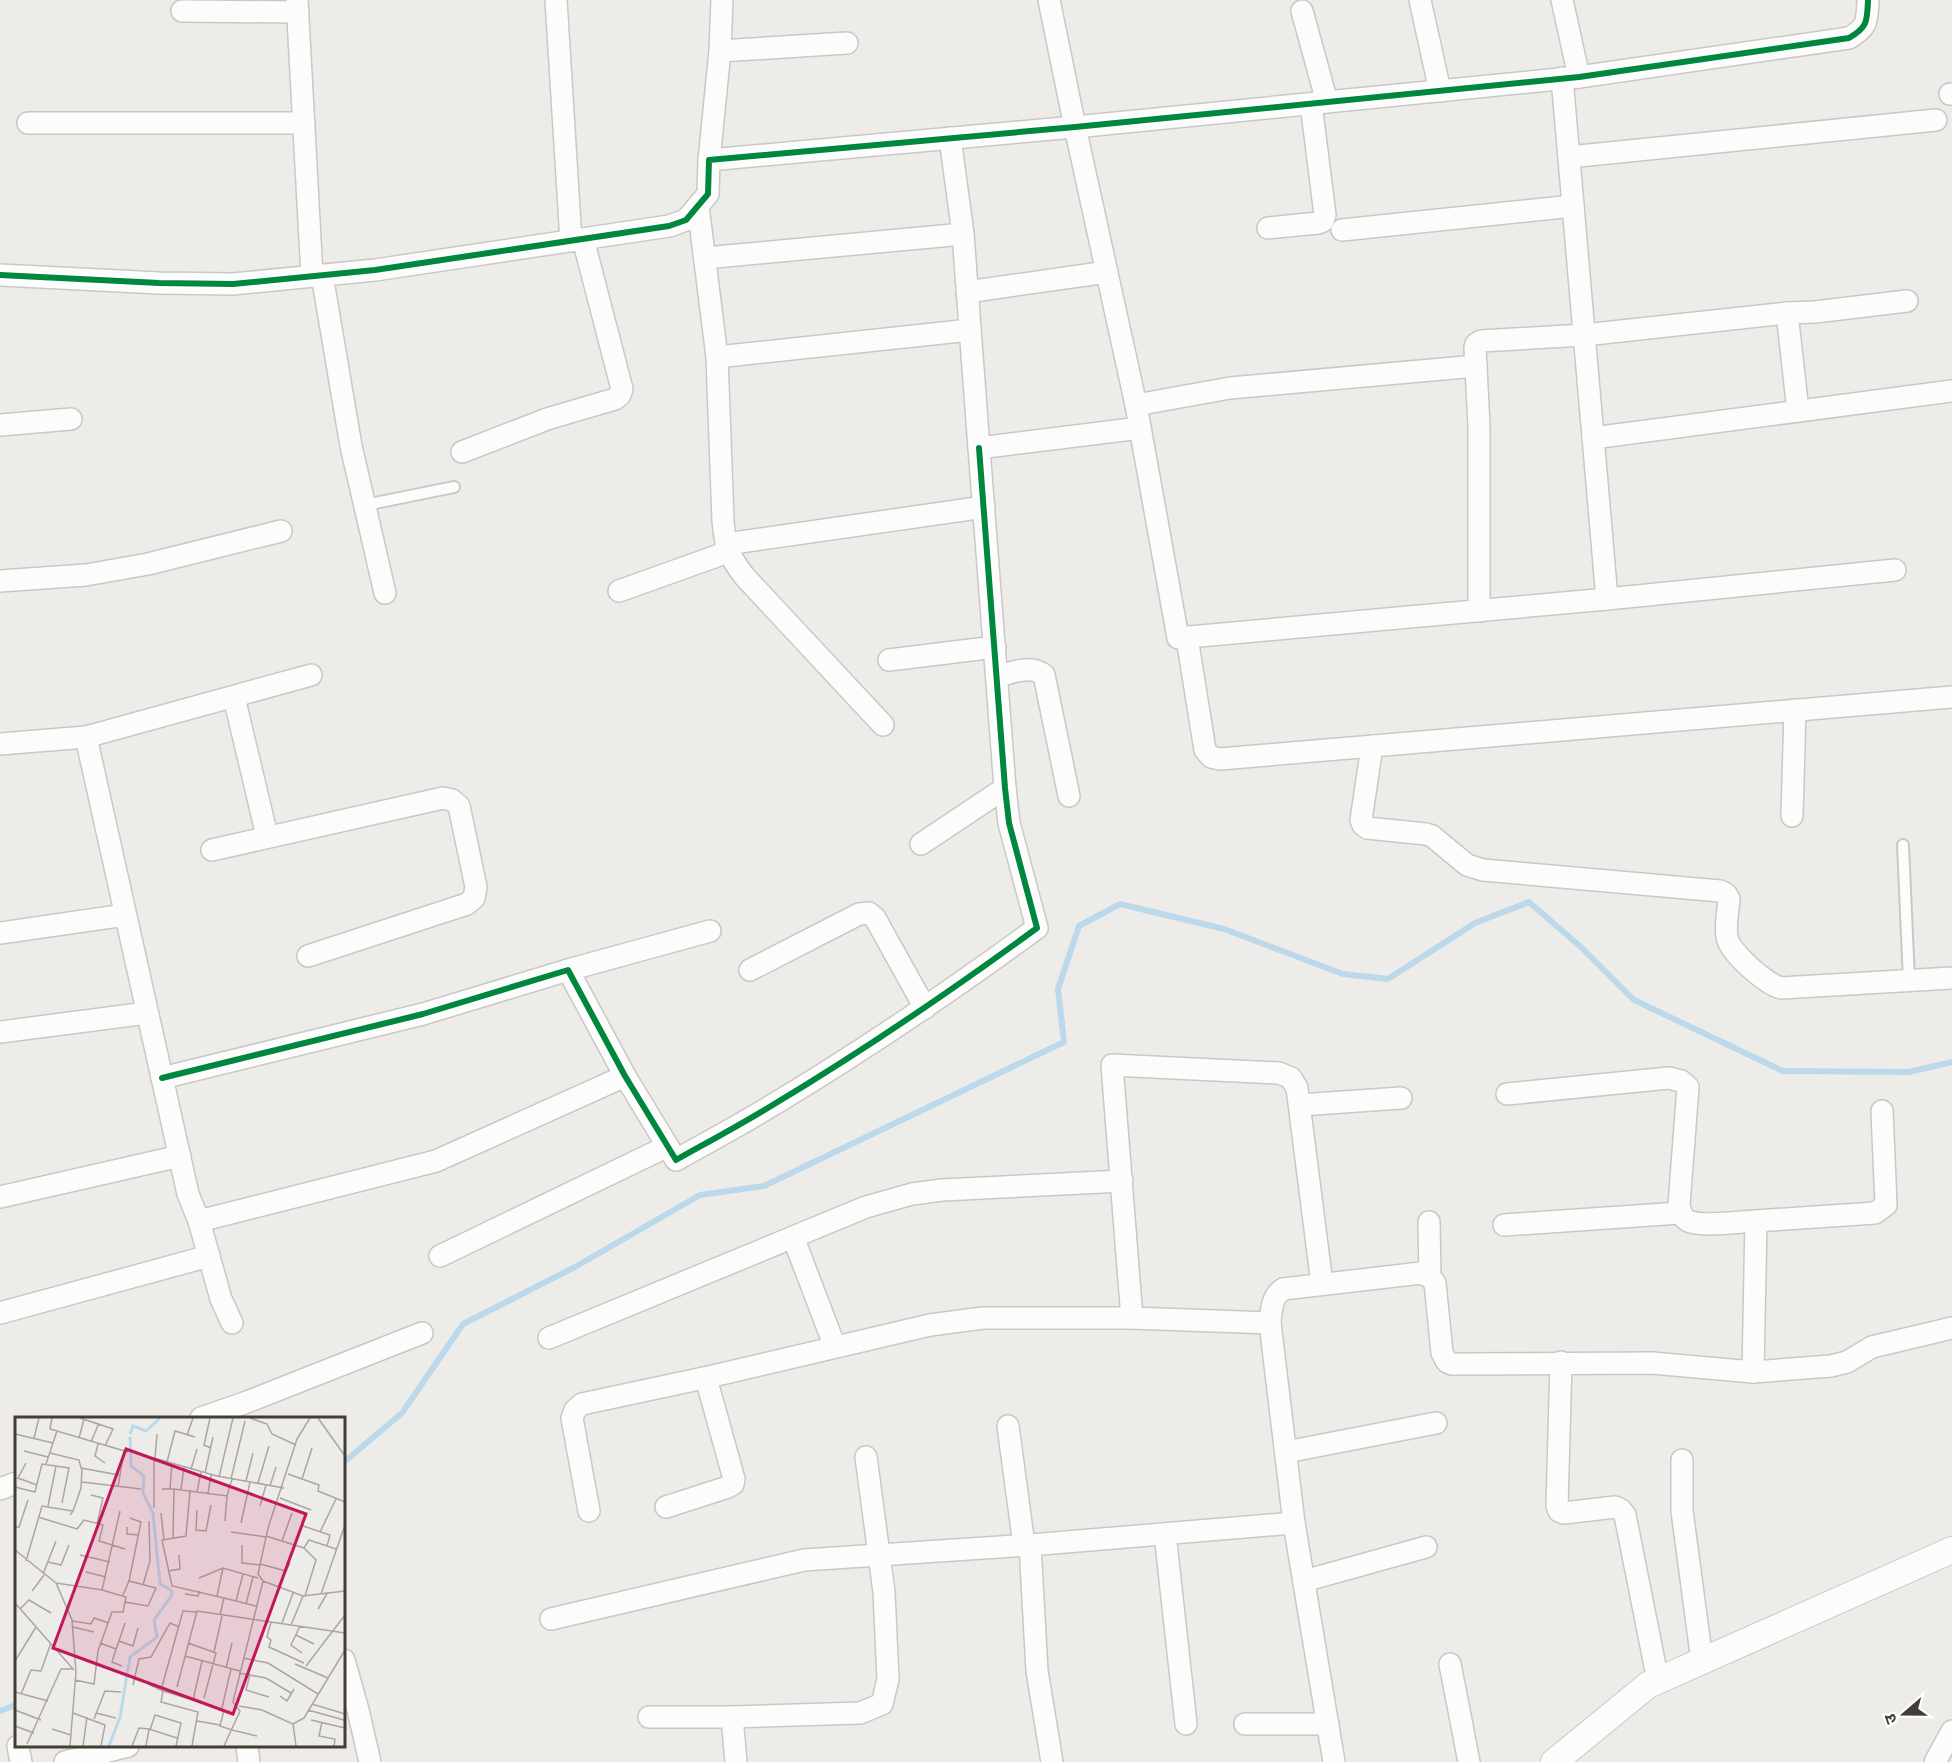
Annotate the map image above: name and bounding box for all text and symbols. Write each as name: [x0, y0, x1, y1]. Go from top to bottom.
inset map: [15, 1417, 345, 1747]
north arrow: [1874, 1684, 1934, 1744]
text: उ: [1880, 1711, 1901, 1727]

